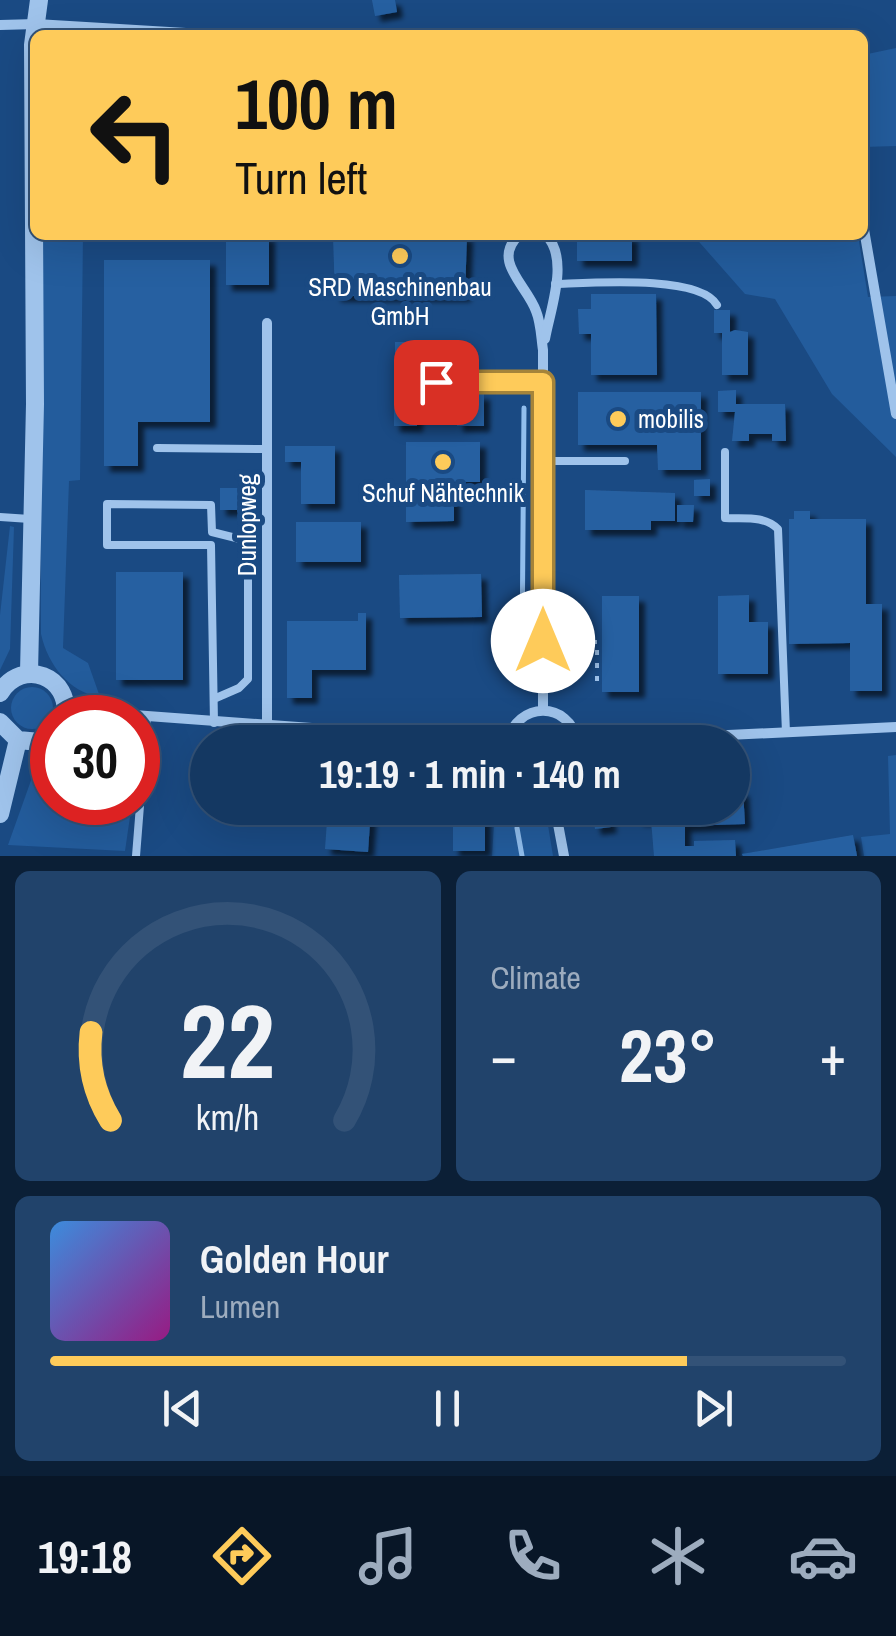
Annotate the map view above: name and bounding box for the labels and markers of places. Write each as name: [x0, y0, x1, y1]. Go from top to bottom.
marker: SRD Maschinenbau GmbH: [389, 245, 411, 267]
place label: SRD Maschinenbau GmbH: [308, 270, 492, 333]
pin: [394, 340, 479, 425]
place label: mobilis: [638, 402, 704, 436]
marker: mobilis: [607, 408, 629, 430]
marker: Schuf Nähtechnik: [432, 451, 454, 473]
place label: Schuf Nähtechnik: [362, 476, 525, 510]

